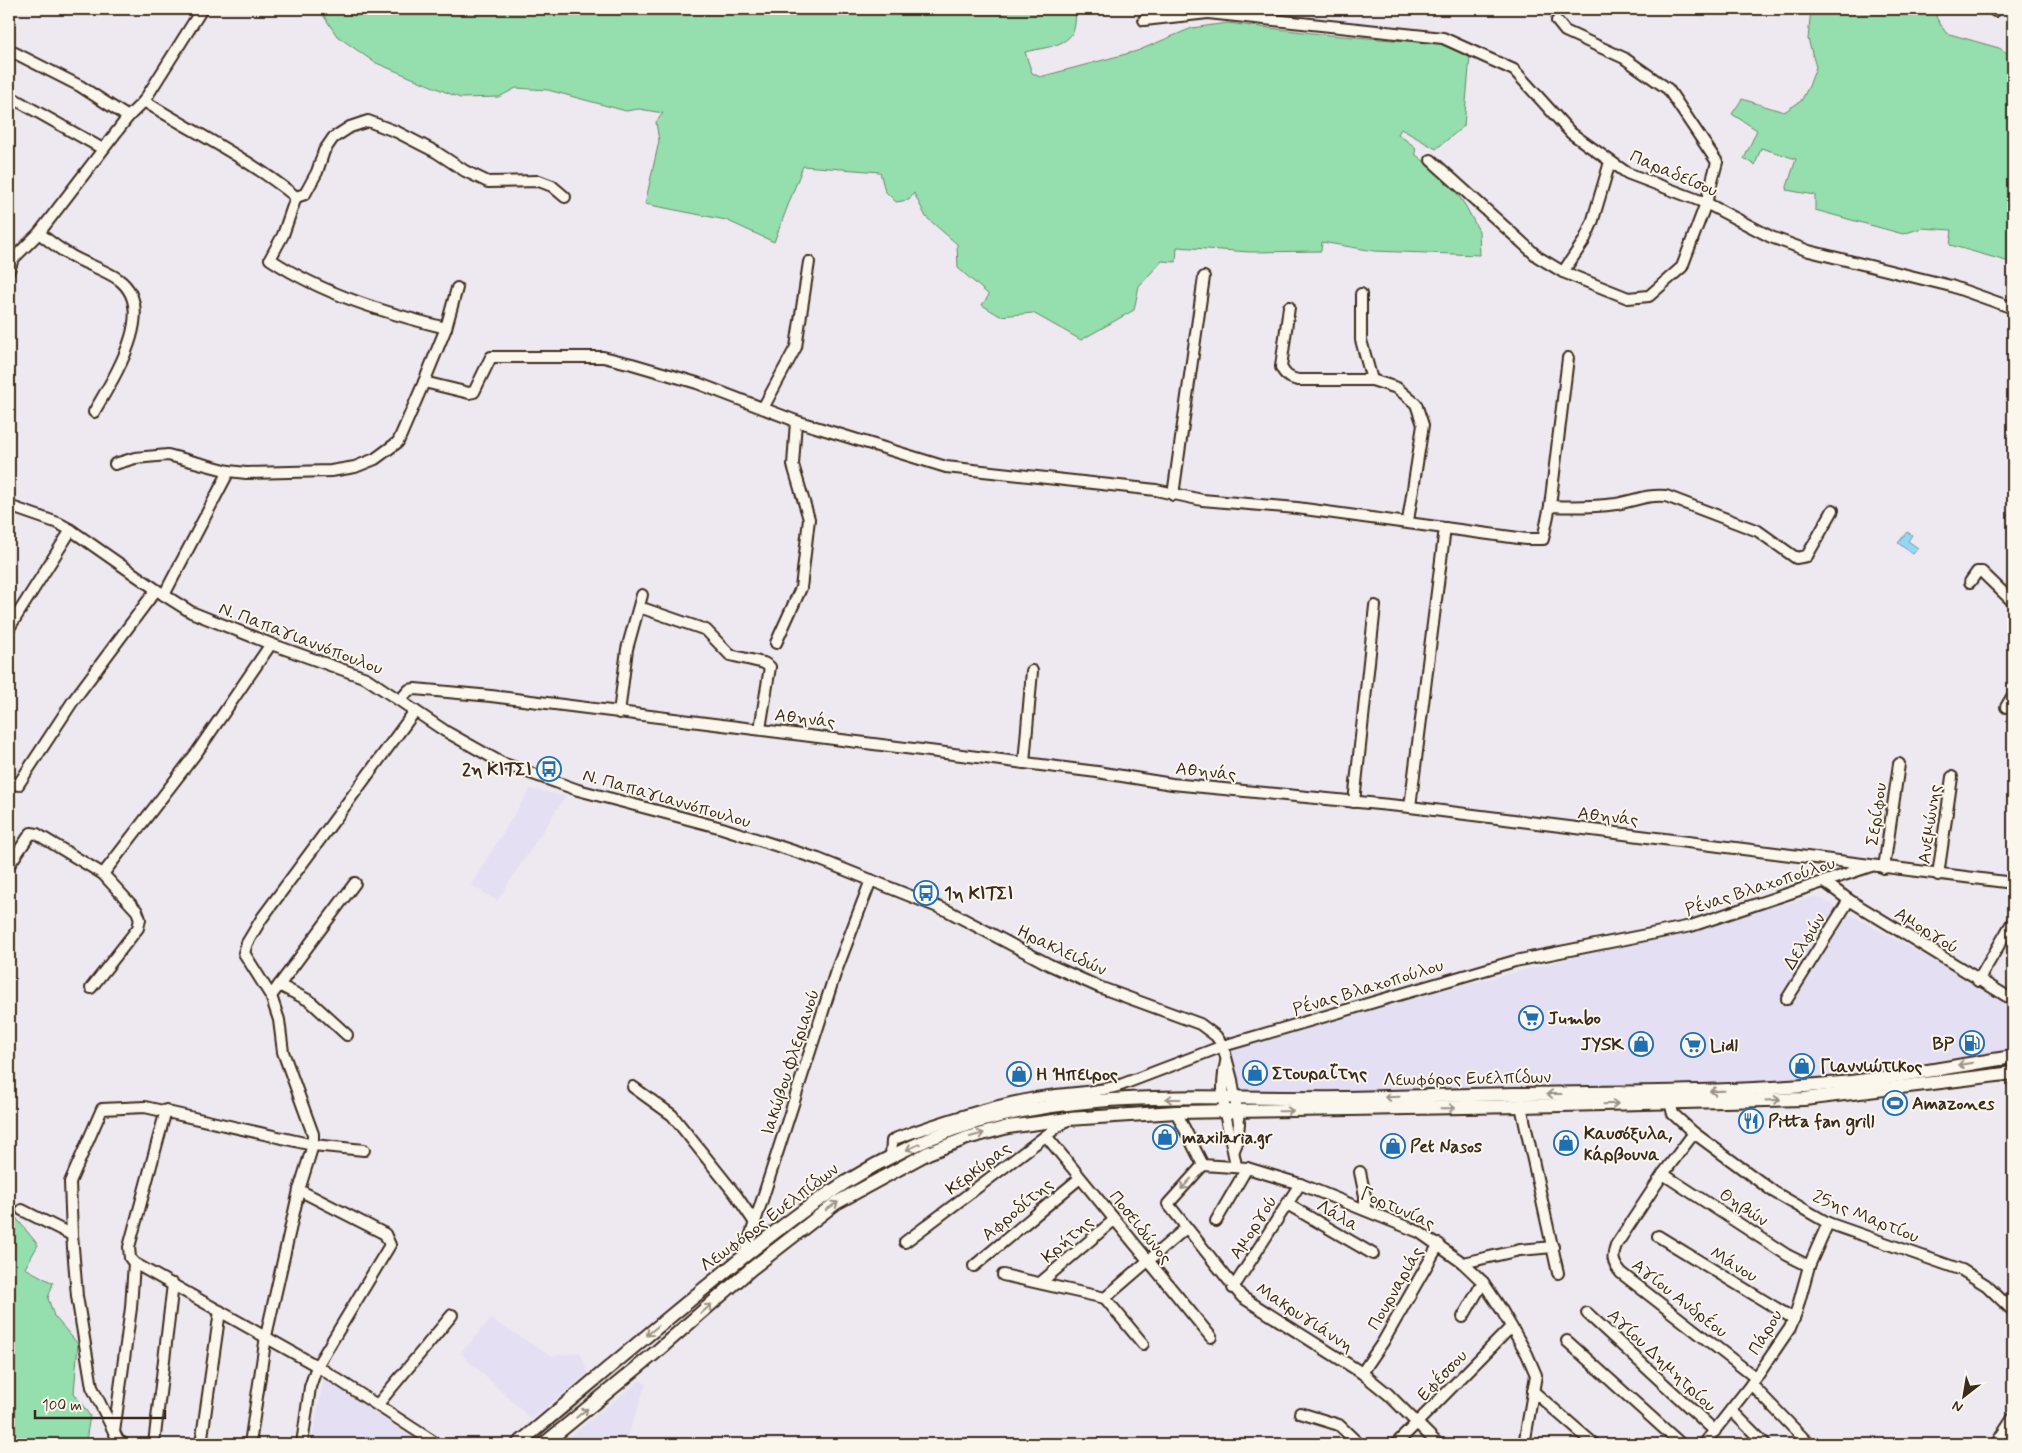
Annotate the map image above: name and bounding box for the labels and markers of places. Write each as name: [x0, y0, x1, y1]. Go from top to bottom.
bus stop icon: 2η ΚΙΤΣΙ: [536, 756, 562, 782]
place label: 2η ΚΙΤΣΙ: [462, 758, 532, 782]
bus stop icon: 1η ΚΙΤΣΙ: [913, 880, 939, 906]
place label: 1η ΚΙΤΣΙ: [944, 882, 1013, 906]
supermarket icon: Jumbo: [1518, 1005, 1544, 1031]
place label: Jumbo: [1548, 1007, 1601, 1031]
fuel station icon: BP: [1959, 1030, 1985, 1056]
shop icon: JYSK: [1628, 1031, 1654, 1057]
supermarket icon: Lidl: [1680, 1032, 1706, 1058]
place label: BP: [1932, 1032, 1955, 1056]
place label: JYSK: [1581, 1033, 1624, 1057]
place label: Lidl: [1710, 1034, 1738, 1058]
shop icon: Γιαννιώτικος: [1789, 1053, 1815, 1079]
place label: Γιαννιώτικος: [1820, 1055, 1922, 1079]
shop icon: Στουραΐτης: [1242, 1060, 1268, 1086]
shop icon: Η Ήπειρος: [1006, 1061, 1032, 1087]
place label: Στουραΐτης: [1272, 1062, 1367, 1086]
place label: Η Ήπειρος: [1036, 1063, 1118, 1087]
sports icon: Amazones: [1882, 1090, 1908, 1116]
place label: Amazones: [1912, 1092, 1995, 1116]
restaurant icon: Pitta fan grill: [1738, 1108, 1764, 1134]
place label: Pitta fan grill: [1768, 1110, 1875, 1136]
place label: Καυσόξυλα, κάρβουνα: [1584, 1122, 1672, 1167]
shop icon: maxilaria.gr: [1152, 1124, 1178, 1150]
place label: maxilaria.gr: [1182, 1126, 1273, 1150]
shop icon: Καυσόξυλα, κάρβουνα: [1553, 1130, 1579, 1156]
shop icon: Pet Nasos: [1380, 1133, 1406, 1159]
place label: Pet Nasos: [1410, 1135, 1482, 1159]

